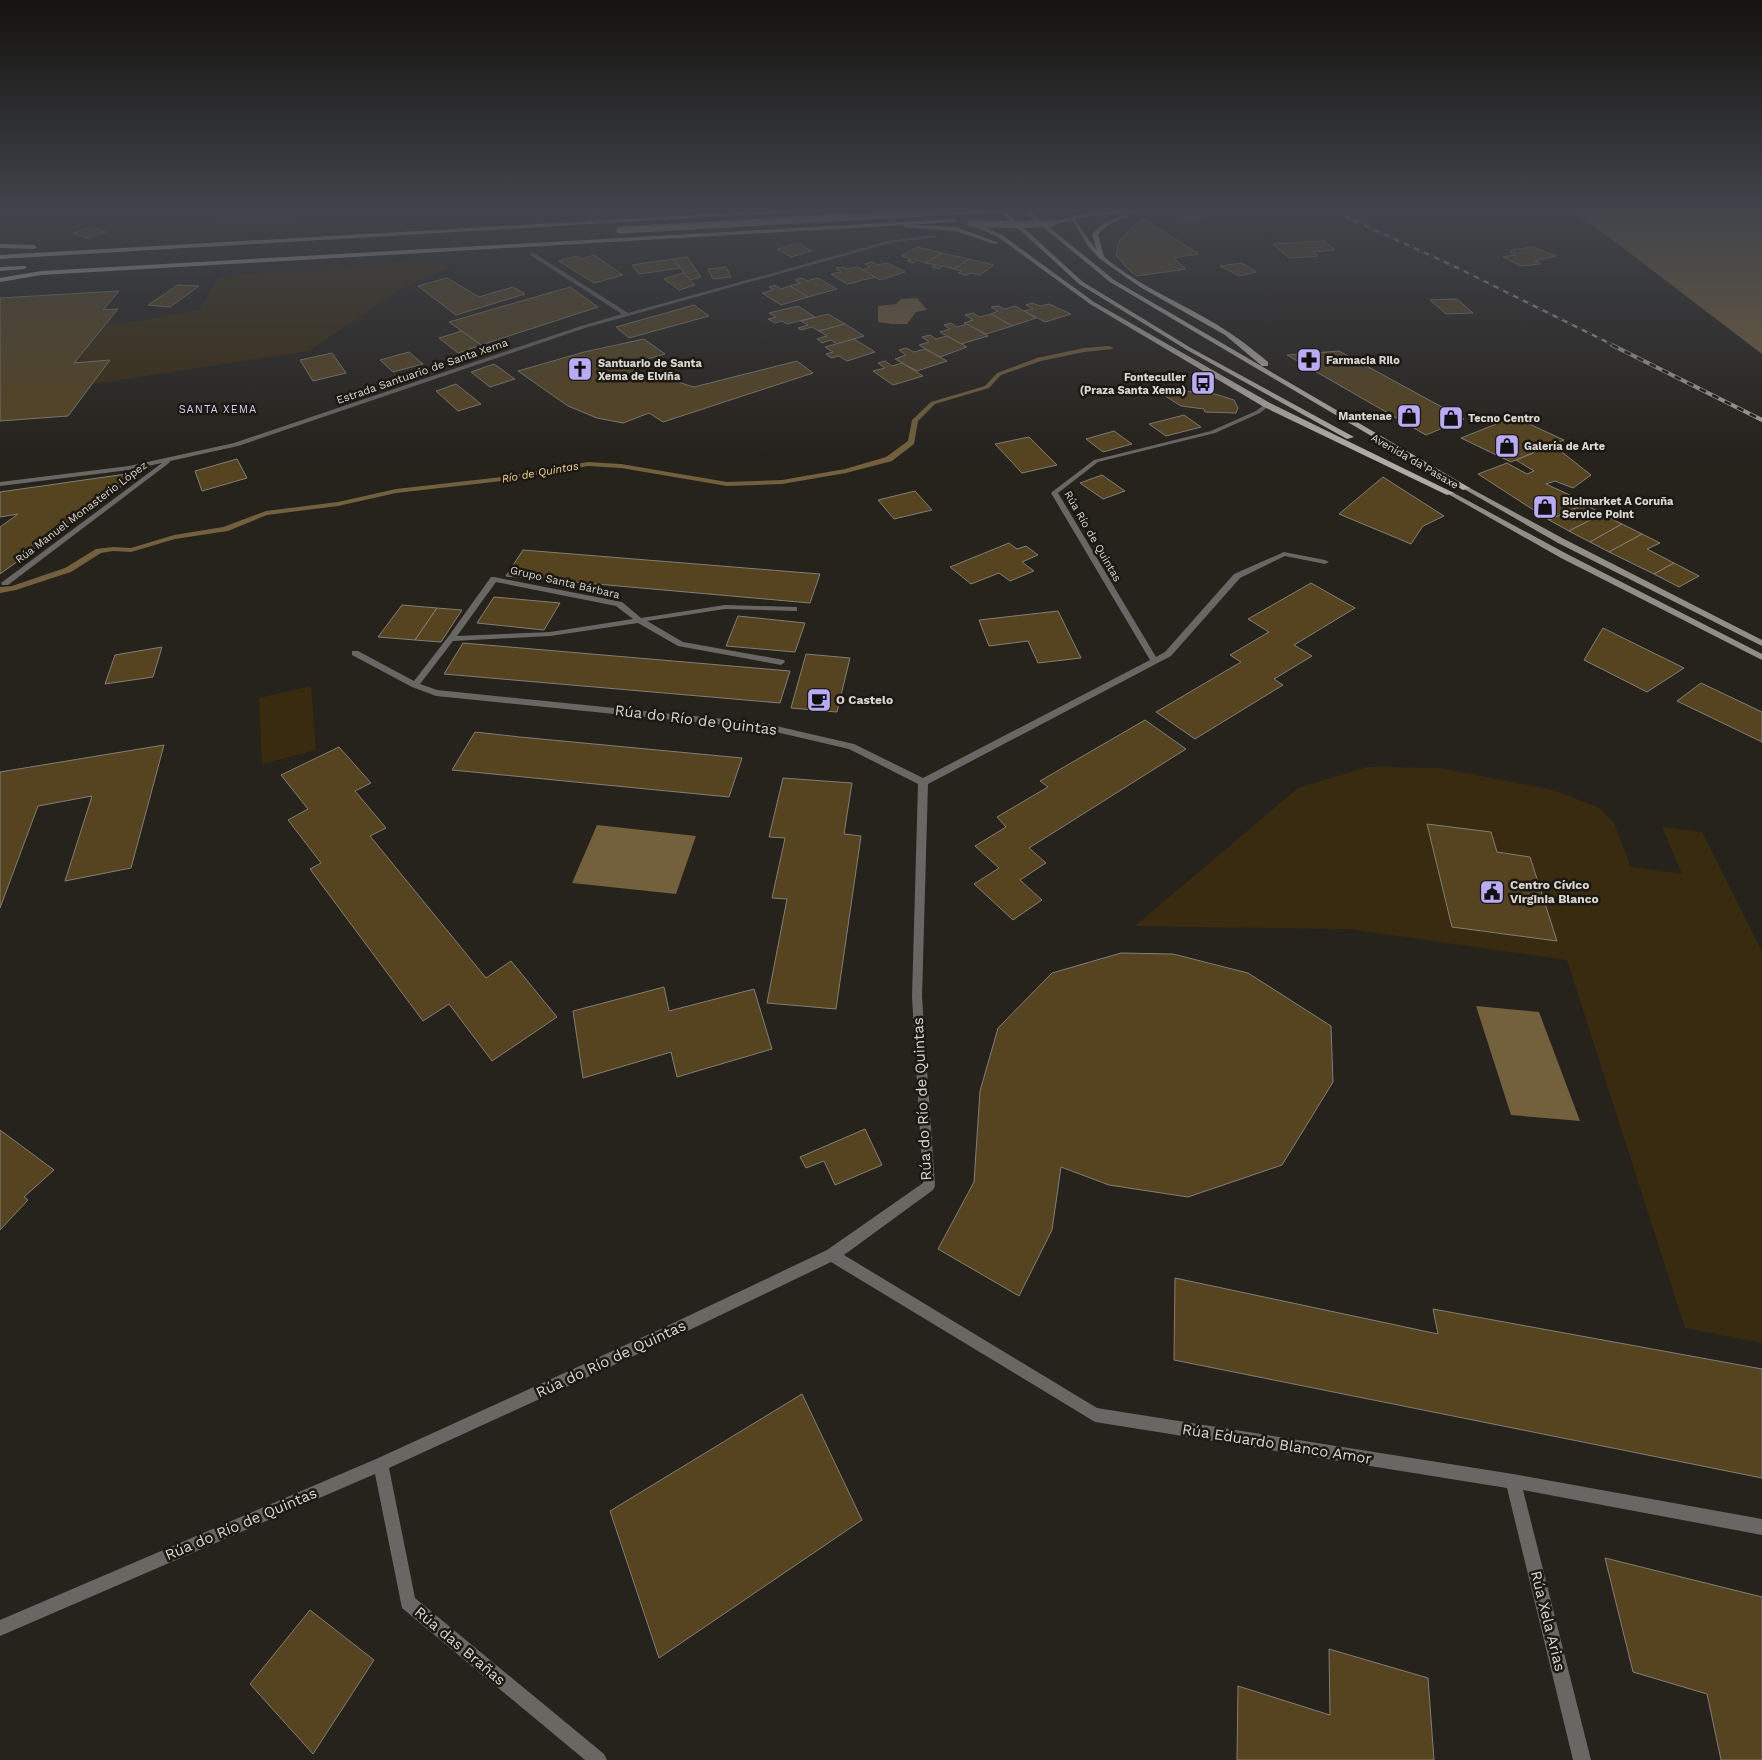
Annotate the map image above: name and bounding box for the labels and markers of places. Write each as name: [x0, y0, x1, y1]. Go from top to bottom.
pharmacy icon: Farmacia Rilo: [1296, 347, 1322, 373]
place label: Farmacia Rilo: [1326, 354, 1400, 367]
church icon: Santuario de Santa Xema de Elviña: [567, 356, 593, 382]
place label: Santuario de Santa Xema de Elviña: [598, 357, 702, 383]
bus stop icon: Fonteculler (Praza Santa Xema): [1190, 370, 1216, 396]
place label: Fonteculler (Praza Santa Xema): [1080, 371, 1186, 397]
shop icon: Mantenae: [1396, 403, 1422, 429]
shop icon: Tecno Centro: [1438, 405, 1464, 431]
place label: Mantenae: [1338, 410, 1392, 423]
place label: Tecno Centro: [1468, 412, 1540, 425]
shop icon: Galería de Arte: [1494, 433, 1520, 459]
place label: Galería de Arte: [1524, 440, 1605, 453]
shop icon: Bicimarket A Coruña Service Point: [1532, 494, 1558, 520]
place label: Bicimarket A Coruña Service Point: [1562, 495, 1674, 521]
cafe icon: O Castelo: [806, 687, 832, 713]
place label: O Castelo: [836, 693, 893, 707]
place label: Centro Cívico Virginia Blanco: [1510, 878, 1599, 906]
public building icon: Centro Cívico Virginia Blanco: [1479, 879, 1505, 905]

